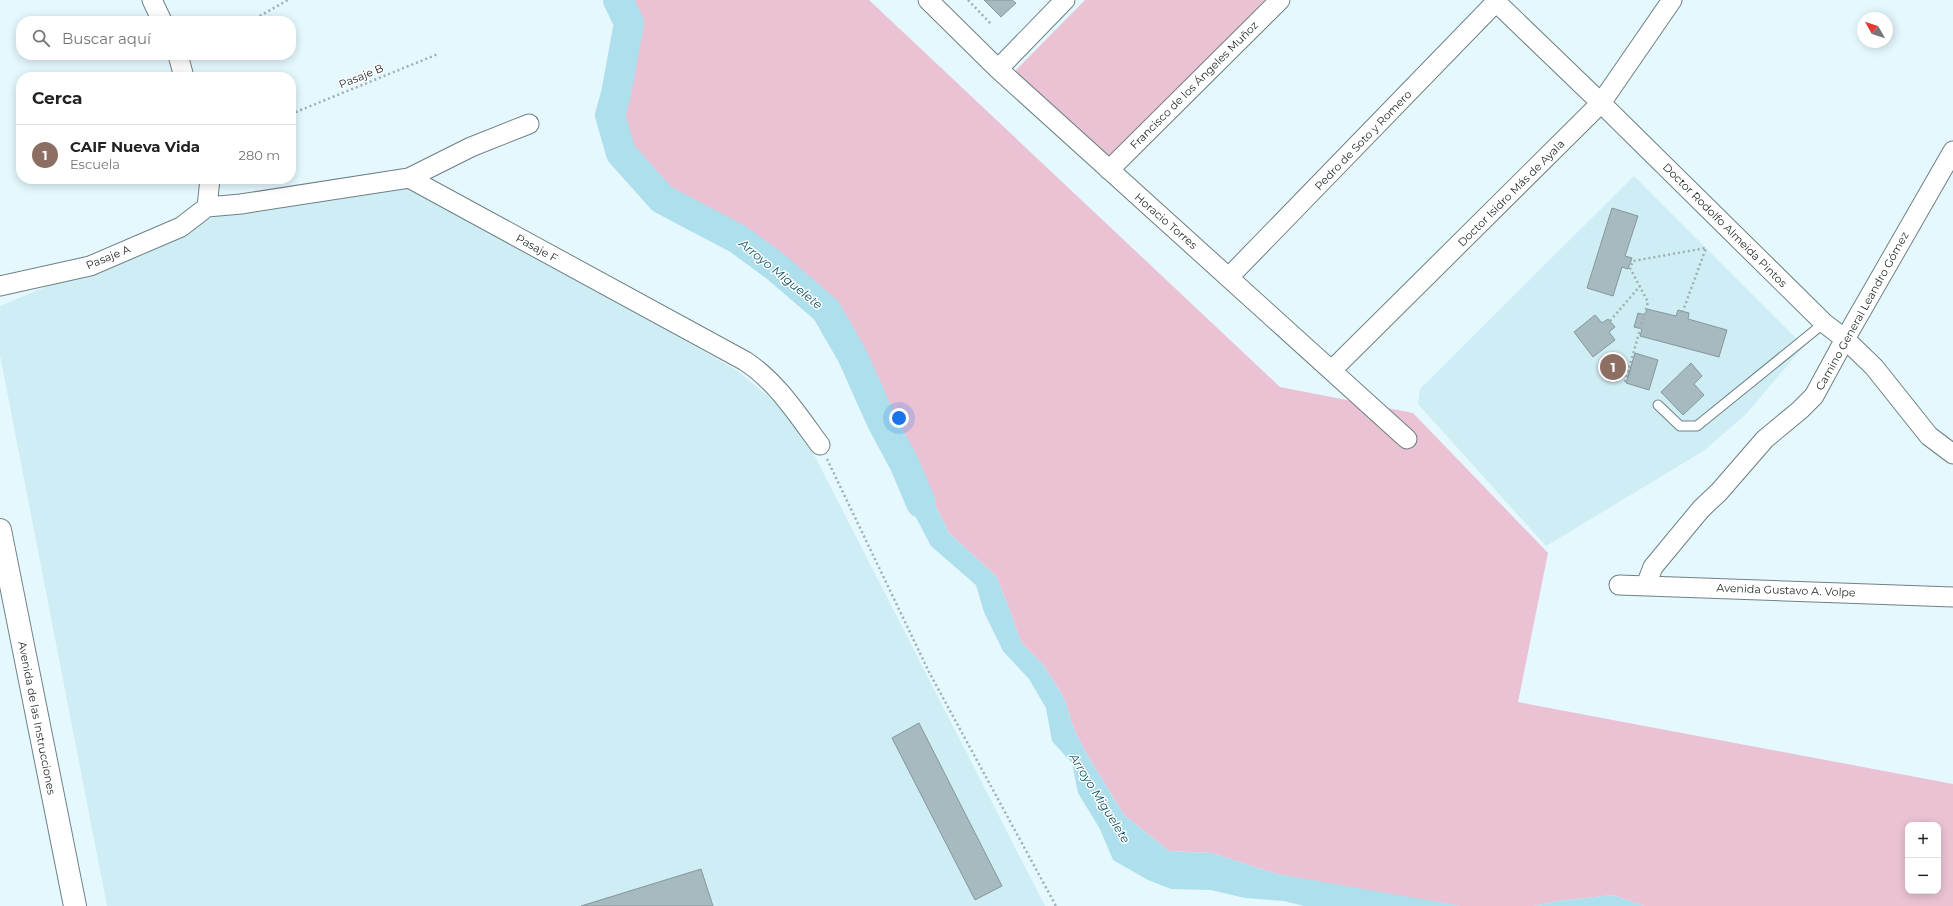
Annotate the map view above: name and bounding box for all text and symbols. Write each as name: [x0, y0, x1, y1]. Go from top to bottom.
north arrow: [1857, 12, 1893, 48]
search box: [16, 16, 296, 60]
street label: Francisco de los Ángeles Muñoz: [1127, 18, 1261, 152]
icon: search: [30, 27, 52, 49]
text: Buscar aquí: [62, 29, 151, 48]
street label: Pasaje B: [337, 61, 385, 91]
street label: Pedro de Soto y Romero: [1311, 87, 1415, 193]
text: Cerca: [32, 88, 82, 108]
text: CAIF Nueva Vida: [70, 137, 200, 156]
street label: Doctor Isidro Más de Ayala: [1455, 137, 1567, 249]
text: 1: [42, 147, 48, 163]
text: 280 m: [239, 147, 280, 163]
text: Escuela: [70, 156, 120, 172]
street label: Doctor Rodolfo Almeida Pintos: [1660, 160, 1791, 291]
street label: Horacio Torres: [1132, 190, 1201, 252]
street label: Camino General Leandro Gómez: [1812, 229, 1912, 393]
street label: Pasaje F: [514, 231, 560, 265]
water label: Arroyo Miguelete: [736, 235, 826, 312]
street label: Pasaje A: [84, 242, 132, 272]
pin: 1: [1600, 352, 1626, 382]
your location: [889, 408, 909, 428]
street label: Avenida Gustavo A. Volpe: [1716, 581, 1856, 599]
street label: Avenida de las Instrucciones: [15, 640, 59, 796]
water label: Arroyo Miguelete: [1066, 750, 1134, 846]
map controls: [1905, 822, 1941, 894]
button: +: [1905, 822, 1941, 858]
button: −: [1905, 858, 1941, 894]

